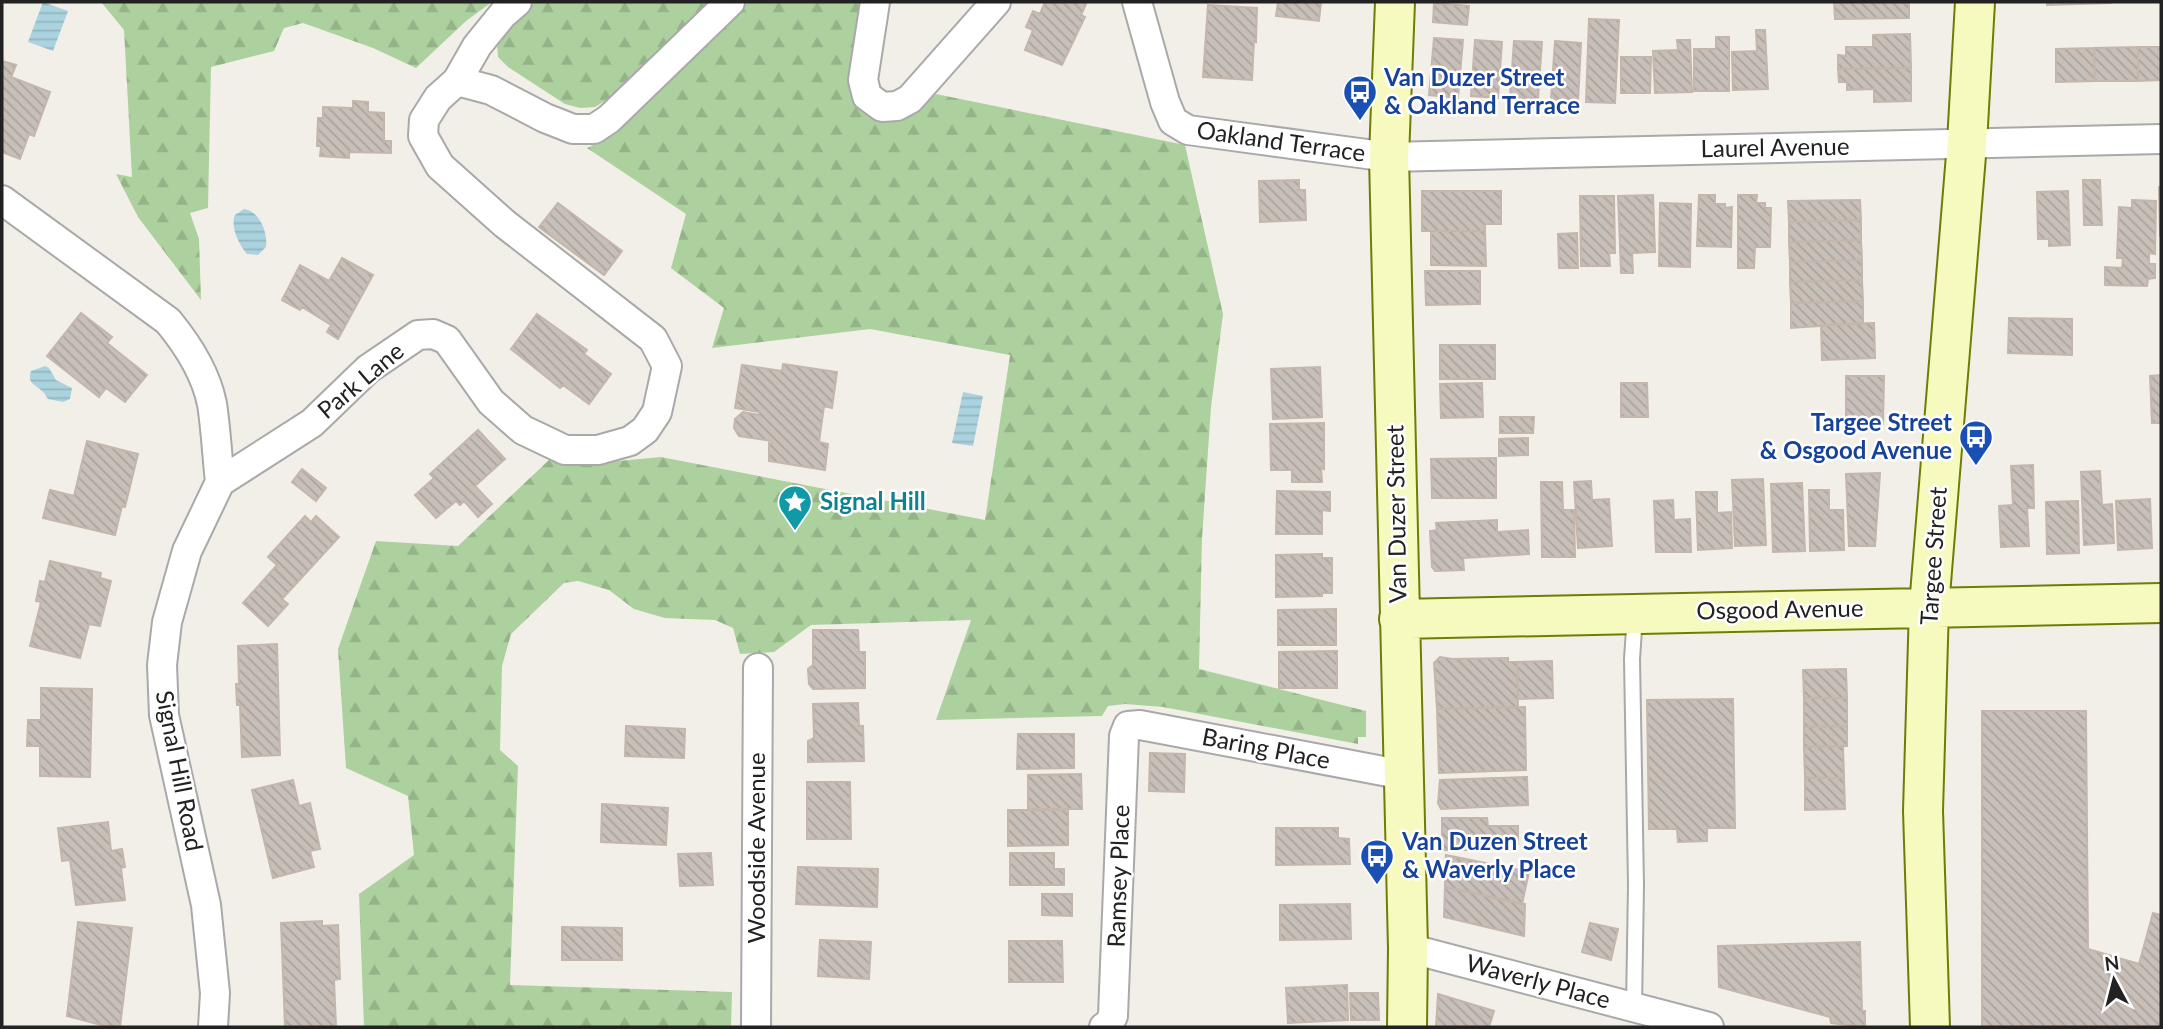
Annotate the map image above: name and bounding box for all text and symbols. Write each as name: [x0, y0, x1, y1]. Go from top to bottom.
place label: Van Duzer Street & Oakland Terrace: [1383, 62, 1580, 119]
bus stop icon: Van Duzer Street & Oakland Terrace: [1341, 73, 1379, 122]
street label: Oakland Terrace: [1195, 114, 1367, 167]
street label: Laurel Avenue: [1700, 131, 1850, 162]
street label: Park Lane: [311, 336, 409, 424]
place label: Targee Street & Osgood Avenue: [1760, 407, 1952, 464]
bus stop icon: Targee Street & Osgood Avenue: [1957, 418, 1995, 467]
street label: Van Duzer Street: [1379, 424, 1412, 603]
place icon: Signal Hill: [776, 483, 814, 532]
street label: Targee Street: [1913, 485, 1952, 626]
place label: Signal Hill: [820, 486, 926, 515]
street label: Osgood Avenue: [1696, 593, 1864, 624]
street label: Signal Hill Road: [151, 688, 210, 853]
street label: Baring Place: [1200, 721, 1333, 774]
street label: Woodside Avenue: [741, 752, 770, 944]
street label: Ramsey Place: [1101, 804, 1134, 948]
place label: Van Duzen Street & Waverly Place: [1401, 826, 1588, 883]
bus stop icon: Van Duzen Street & Waverly Place: [1358, 837, 1396, 886]
north arrow: [2079, 945, 2149, 1015]
street label: Waverly Place: [1463, 947, 1614, 1014]
text: N: [2103, 950, 2121, 975]

